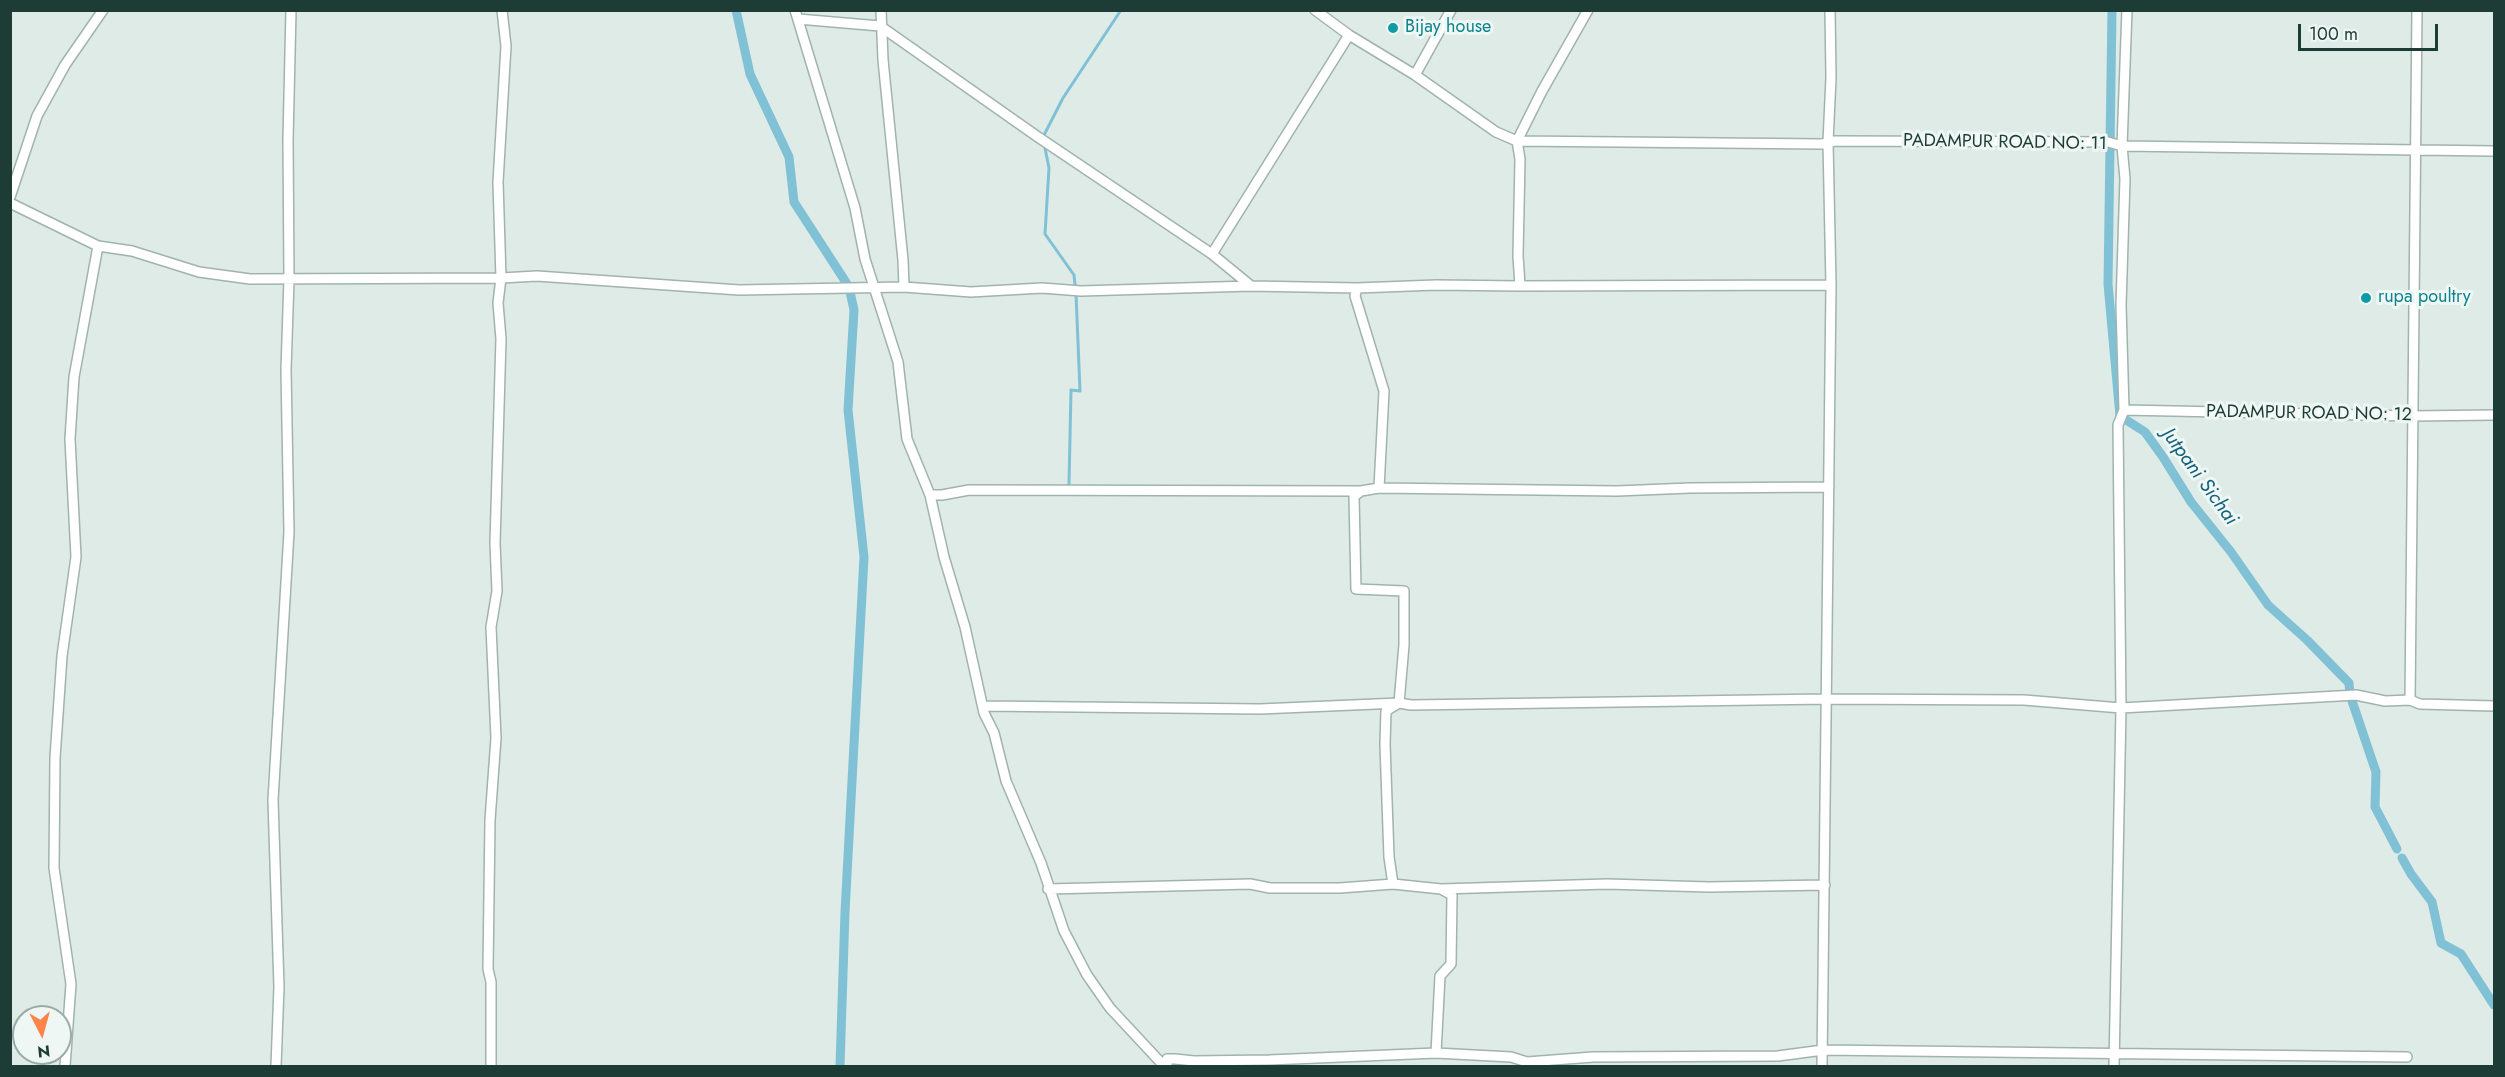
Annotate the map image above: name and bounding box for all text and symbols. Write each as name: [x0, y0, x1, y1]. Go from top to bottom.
scale bar: [2301, 12, 2440, 50]
place label: Bijay house: [1405, 17, 1491, 39]
marker: Bijay house: [1386, 21, 1400, 35]
text: 100 m: [2309, 21, 2358, 47]
street label: PADAMPUR ROAD NO: 11: [1903, 130, 2107, 156]
place label: rupa poultry: [2378, 287, 2471, 309]
marker: rupa poultry: [2359, 291, 2373, 305]
street label: PADAMPUR ROAD NO: 12: [2206, 401, 2412, 427]
water label: Jutpani Sichai: [2156, 424, 2242, 530]
north arrow: [12, 1005, 72, 1065]
text: N: [36, 1039, 51, 1064]

